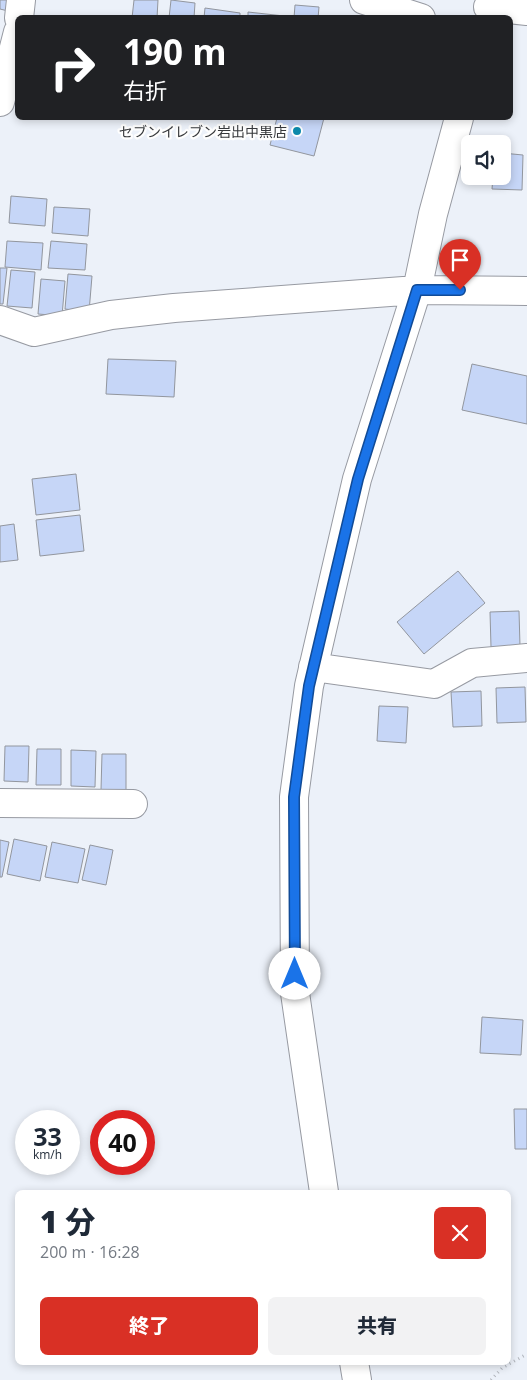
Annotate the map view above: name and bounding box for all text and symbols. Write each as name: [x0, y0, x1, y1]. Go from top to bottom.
text: 190 m: [123, 28, 227, 75]
icon: right: [40, 35, 105, 100]
text: 右折: [123, 75, 167, 105]
place label: セブンイレブン岩出中黒店: [119, 122, 287, 141]
marker: セブンイレブン岩出中黒店: [291, 125, 303, 137]
map controls: [461, 135, 511, 185]
button: sound: [461, 135, 511, 185]
pin: [439, 239, 481, 290]
icon: arrive: [446, 246, 474, 274]
position arrow: [268, 947, 320, 999]
speed limit sign: 40: [90, 1110, 155, 1175]
text: 33: [33, 1119, 62, 1153]
text: km/h: [33, 1146, 62, 1163]
text: 1 分: [40, 1201, 95, 1242]
button: close: [434, 1207, 486, 1259]
text: 200 m · 16:28: [40, 1241, 140, 1263]
button: 終了: [40, 1297, 258, 1355]
button: 共有: [268, 1297, 486, 1355]

